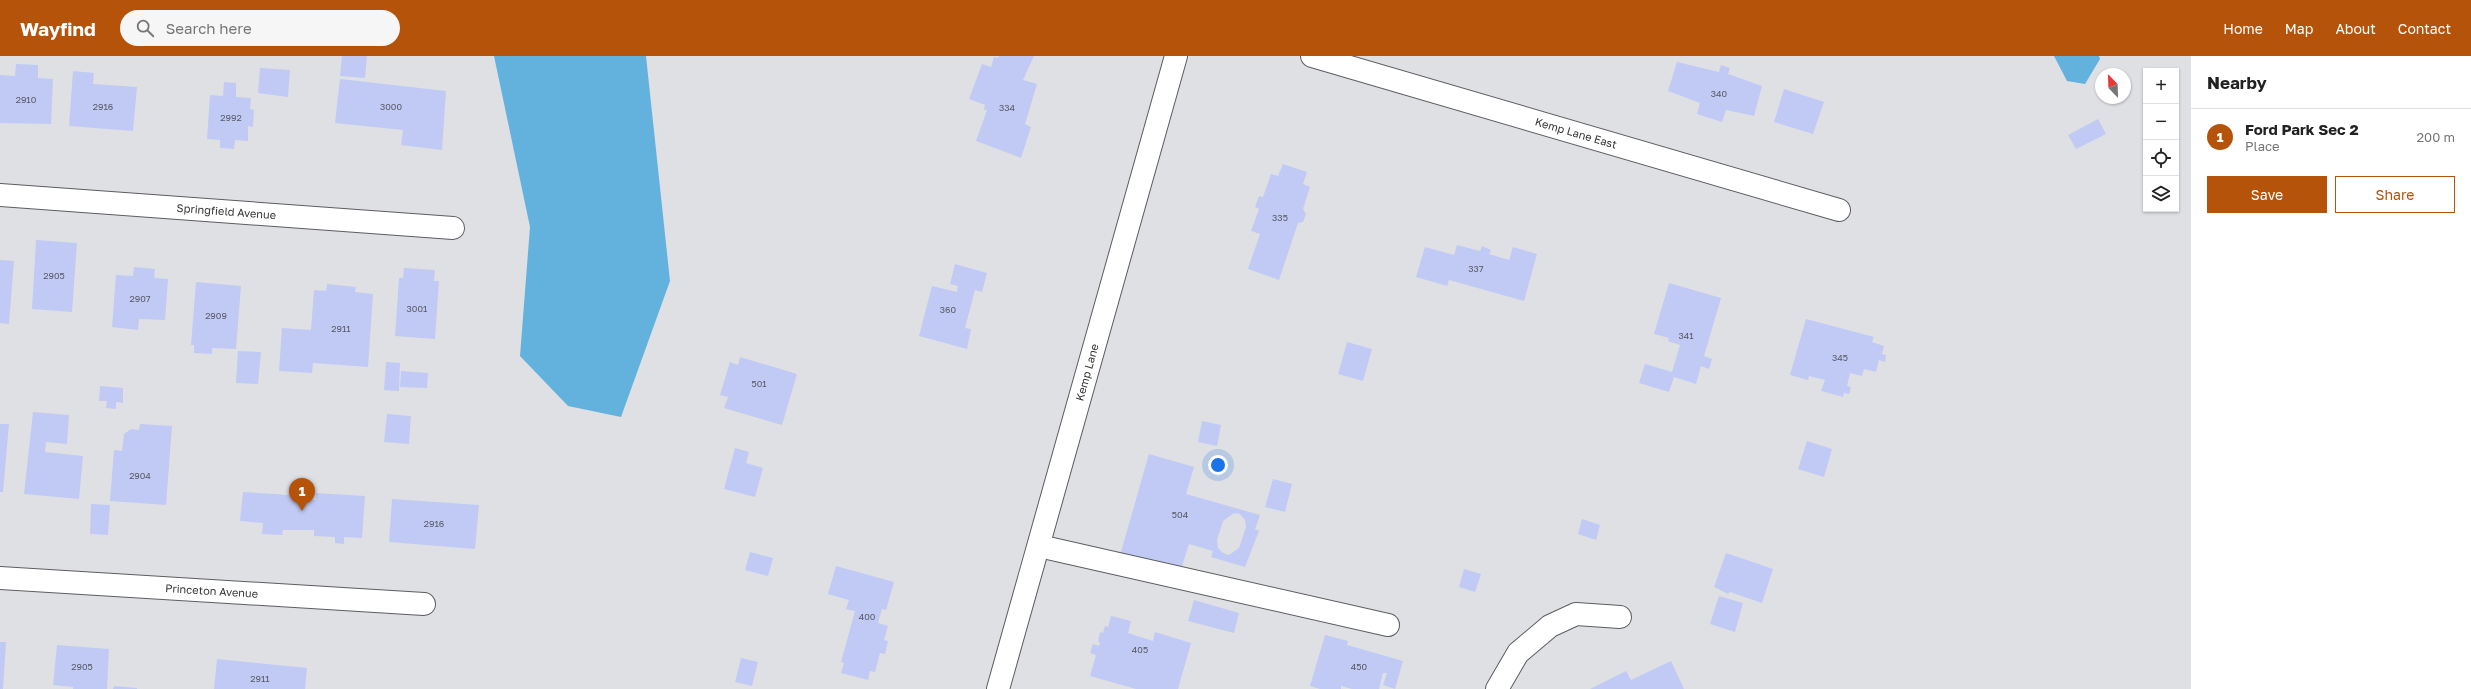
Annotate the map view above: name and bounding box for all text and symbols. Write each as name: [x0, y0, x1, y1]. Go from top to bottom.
search box: [120, 10, 400, 46]
text: Wayfind: [20, 17, 96, 40]
icon: search: [134, 17, 156, 39]
text: Search here: [166, 19, 252, 37]
text: Home: [2223, 20, 2263, 37]
text: Map: [2285, 20, 2313, 37]
text: About: [2335, 20, 2376, 37]
text: Contact: [2398, 20, 2451, 37]
north arrow: [2095, 68, 2131, 104]
map controls: [2143, 68, 2179, 212]
button: +: [2143, 68, 2179, 104]
text: Nearby: [2207, 72, 2267, 93]
house number: 340: [1711, 88, 1728, 99]
house number: 2910: [16, 94, 37, 105]
house number: 2916: [93, 101, 113, 112]
house number: 3000: [380, 101, 402, 112]
house number: 334: [999, 102, 1016, 113]
button: −: [2143, 104, 2179, 140]
house number: 2992: [220, 112, 242, 123]
street label: Kemp Lane East: [1534, 115, 1619, 151]
text: Ford Park Sec 2: [2245, 120, 2359, 138]
text: 1: [2217, 129, 2223, 145]
text: 200 m: [2417, 129, 2455, 145]
text: Place: [2245, 138, 2280, 154]
button: locate: [2143, 140, 2179, 176]
button: layers: [2143, 176, 2179, 212]
button: Save: [2207, 176, 2327, 213]
button: Share: [2335, 176, 2455, 213]
street label: Springfield Avenue: [176, 201, 277, 221]
house number: 335: [1272, 212, 1288, 223]
house number: 337: [1468, 263, 1484, 274]
house number: 2905: [43, 270, 65, 281]
house number: 2907: [129, 293, 151, 304]
house number: 3001: [407, 303, 428, 314]
house number: 360: [940, 304, 957, 315]
house number: 2909: [205, 310, 227, 321]
house number: 2911: [331, 323, 351, 334]
house number: 341: [1678, 330, 1694, 341]
street label: Kemp Lane: [1072, 342, 1101, 402]
house number: 345: [1832, 352, 1848, 363]
house number: 501: [751, 378, 767, 389]
your location: [1208, 455, 1228, 475]
house number: 2904: [129, 470, 151, 481]
pin: 1: [289, 478, 315, 511]
house number: 504: [1172, 509, 1189, 520]
house number: 2916: [424, 518, 444, 529]
street label: Princeton Avenue: [165, 581, 258, 600]
house number: 400: [859, 611, 876, 622]
house number: 405: [1132, 644, 1148, 655]
house number: 2905: [71, 661, 93, 672]
house number: 450: [1351, 661, 1368, 672]
house number: 2911: [250, 673, 270, 684]

